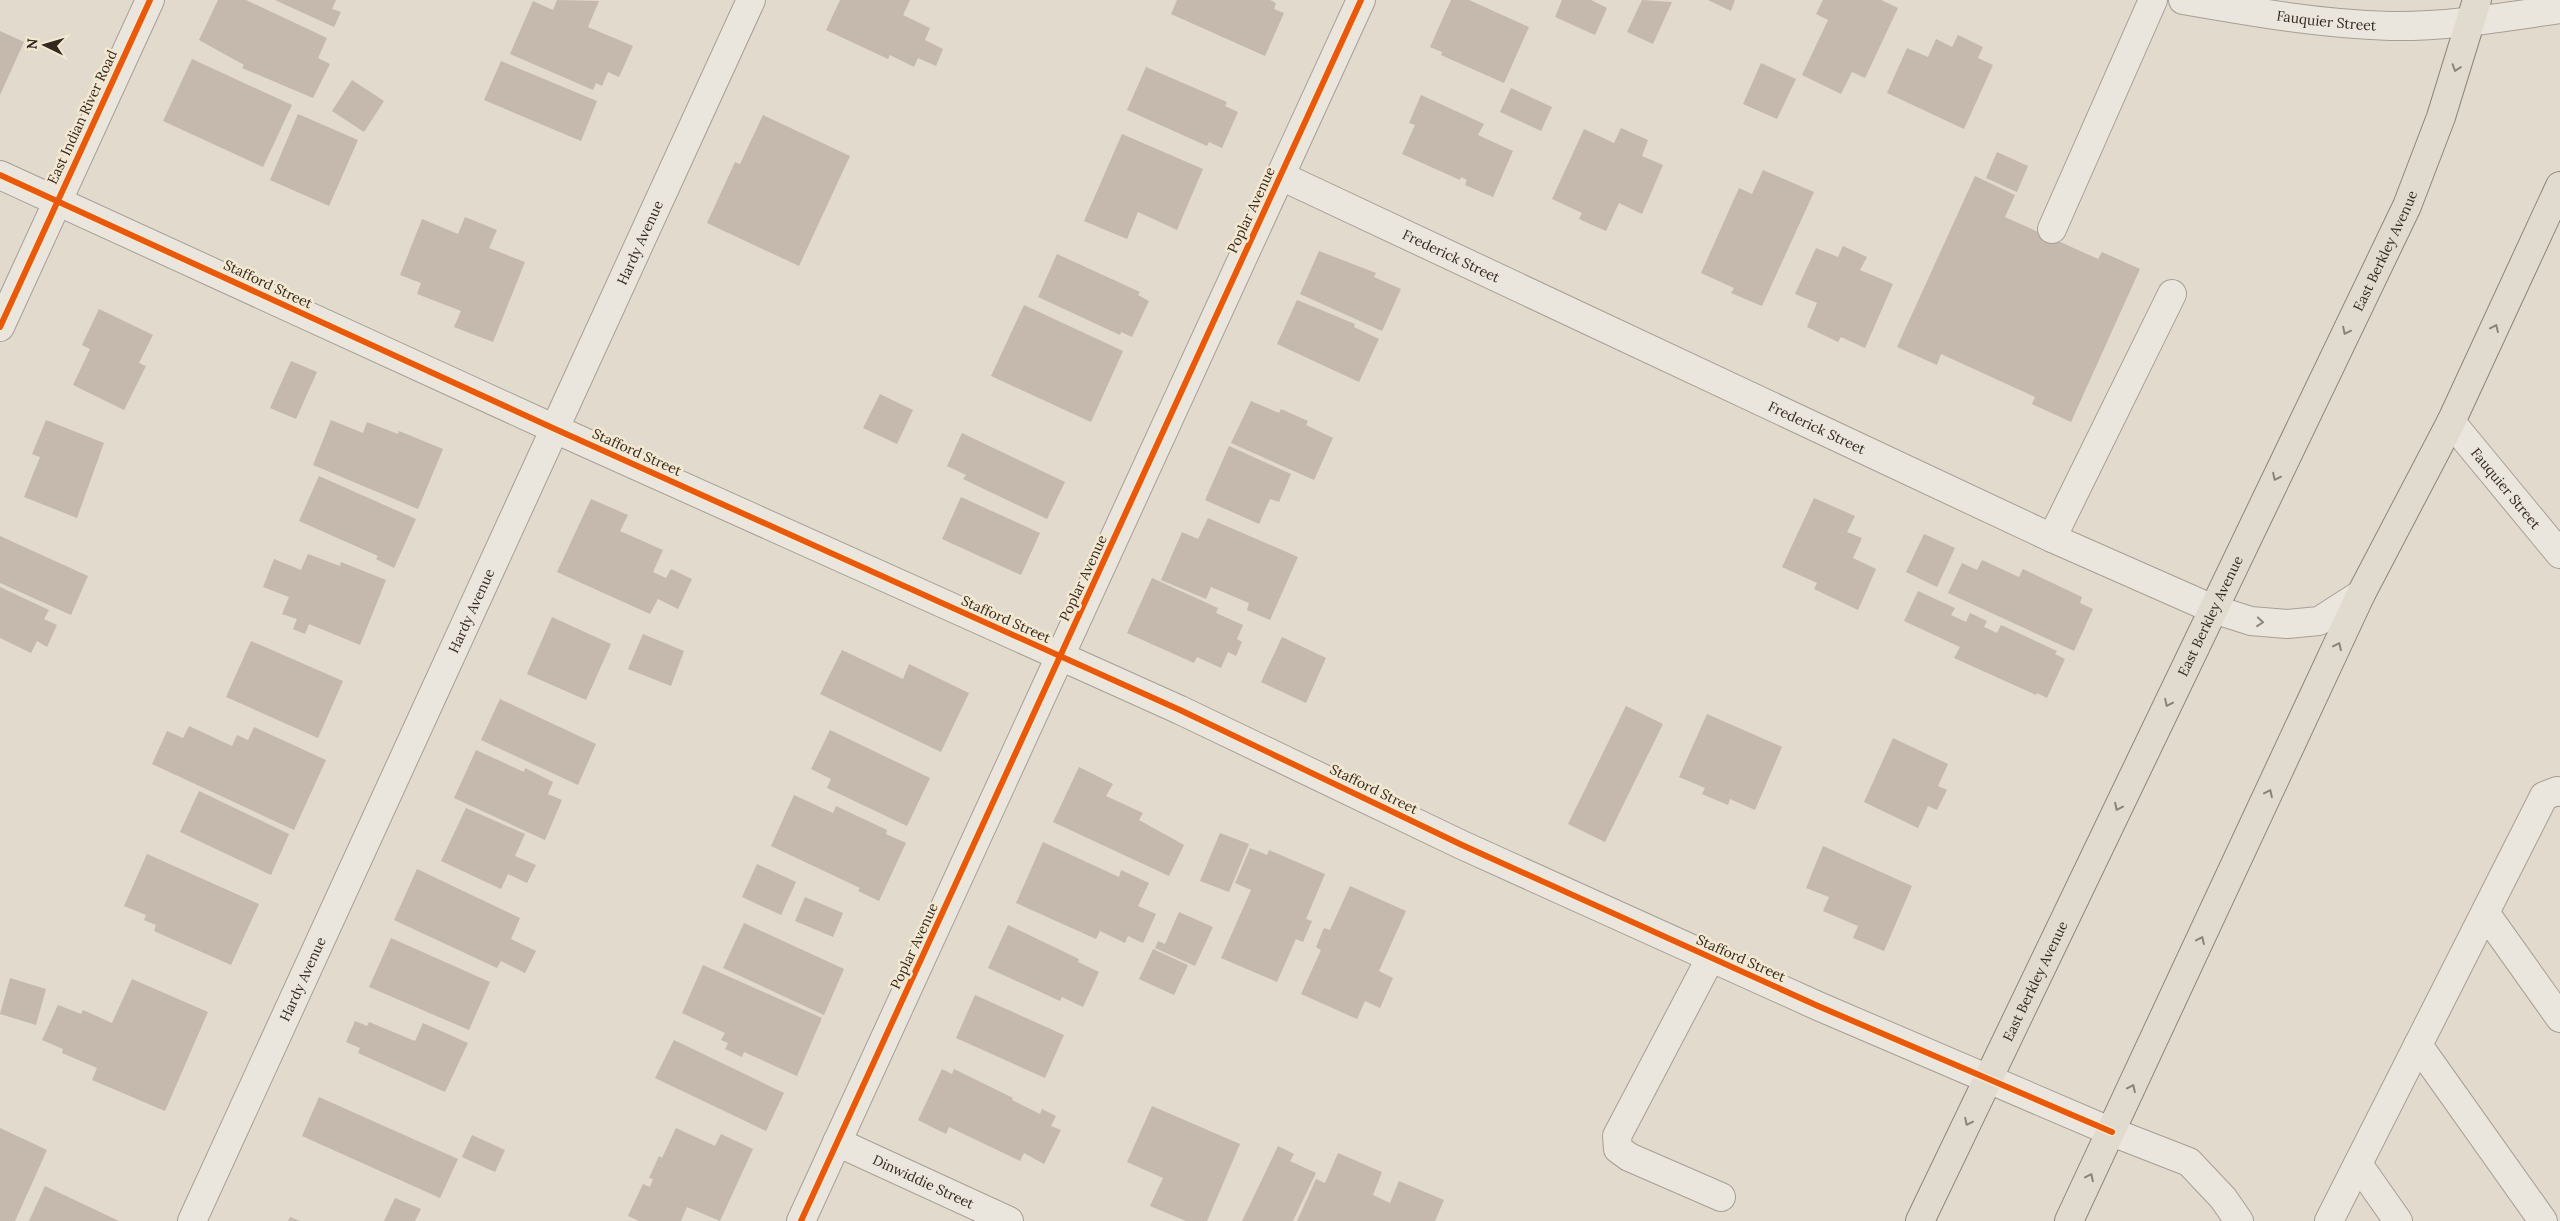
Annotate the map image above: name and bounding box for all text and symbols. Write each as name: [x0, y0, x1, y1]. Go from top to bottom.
street label: Fauquier Street: [2275, 6, 2377, 34]
north arrow: [20, 20, 70, 70]
text: N: [23, 38, 42, 50]
street label: East Indian River Road: [43, 47, 121, 187]
one-way arrow: [2452, 64, 2462, 72]
street label: Poplar Avenue: [1223, 164, 1279, 256]
street label: East Berkley Avenue: [2349, 188, 2421, 314]
street label: Hardy Avenue: [613, 197, 667, 288]
street label: Frederick Street: [1400, 225, 1503, 287]
street label: Stafford Street: [221, 256, 316, 313]
one-way arrow: [2489, 324, 2499, 333]
one-way arrow: [2342, 326, 2353, 335]
street label: Frederick Street: [1765, 397, 1869, 458]
street label: Stafford Street: [590, 424, 685, 480]
street label: Fauquier Street: [2467, 444, 2545, 533]
one-way arrow: [2272, 472, 2282, 481]
street label: Poplar Avenue: [1055, 532, 1111, 624]
street label: East Berkley Avenue: [2174, 553, 2247, 679]
street label: Hardy Avenue: [444, 565, 499, 656]
street label: Stafford Street: [959, 591, 1054, 647]
one-way arrow: [2256, 616, 2264, 627]
one-way arrow: [2331, 642, 2341, 651]
one-way arrow: [2164, 698, 2174, 707]
street label: Stafford Street: [1327, 760, 1422, 818]
one-way arrow: [2263, 789, 2273, 798]
one-way arrow: [2115, 802, 2125, 811]
street label: Poplar Avenue: [886, 900, 942, 992]
street label: East Berkley Avenue: [1999, 918, 2072, 1044]
street label: Stafford Street: [1694, 930, 1789, 986]
street label: Hardy Avenue: [276, 934, 330, 1024]
one-way arrow: [2194, 936, 2205, 945]
one-way arrow: [2126, 1084, 2137, 1093]
one-way arrow: [1964, 1117, 1974, 1126]
street label: Dinwiddie Street: [870, 1151, 977, 1213]
one-way arrow: [2084, 1173, 2094, 1182]

